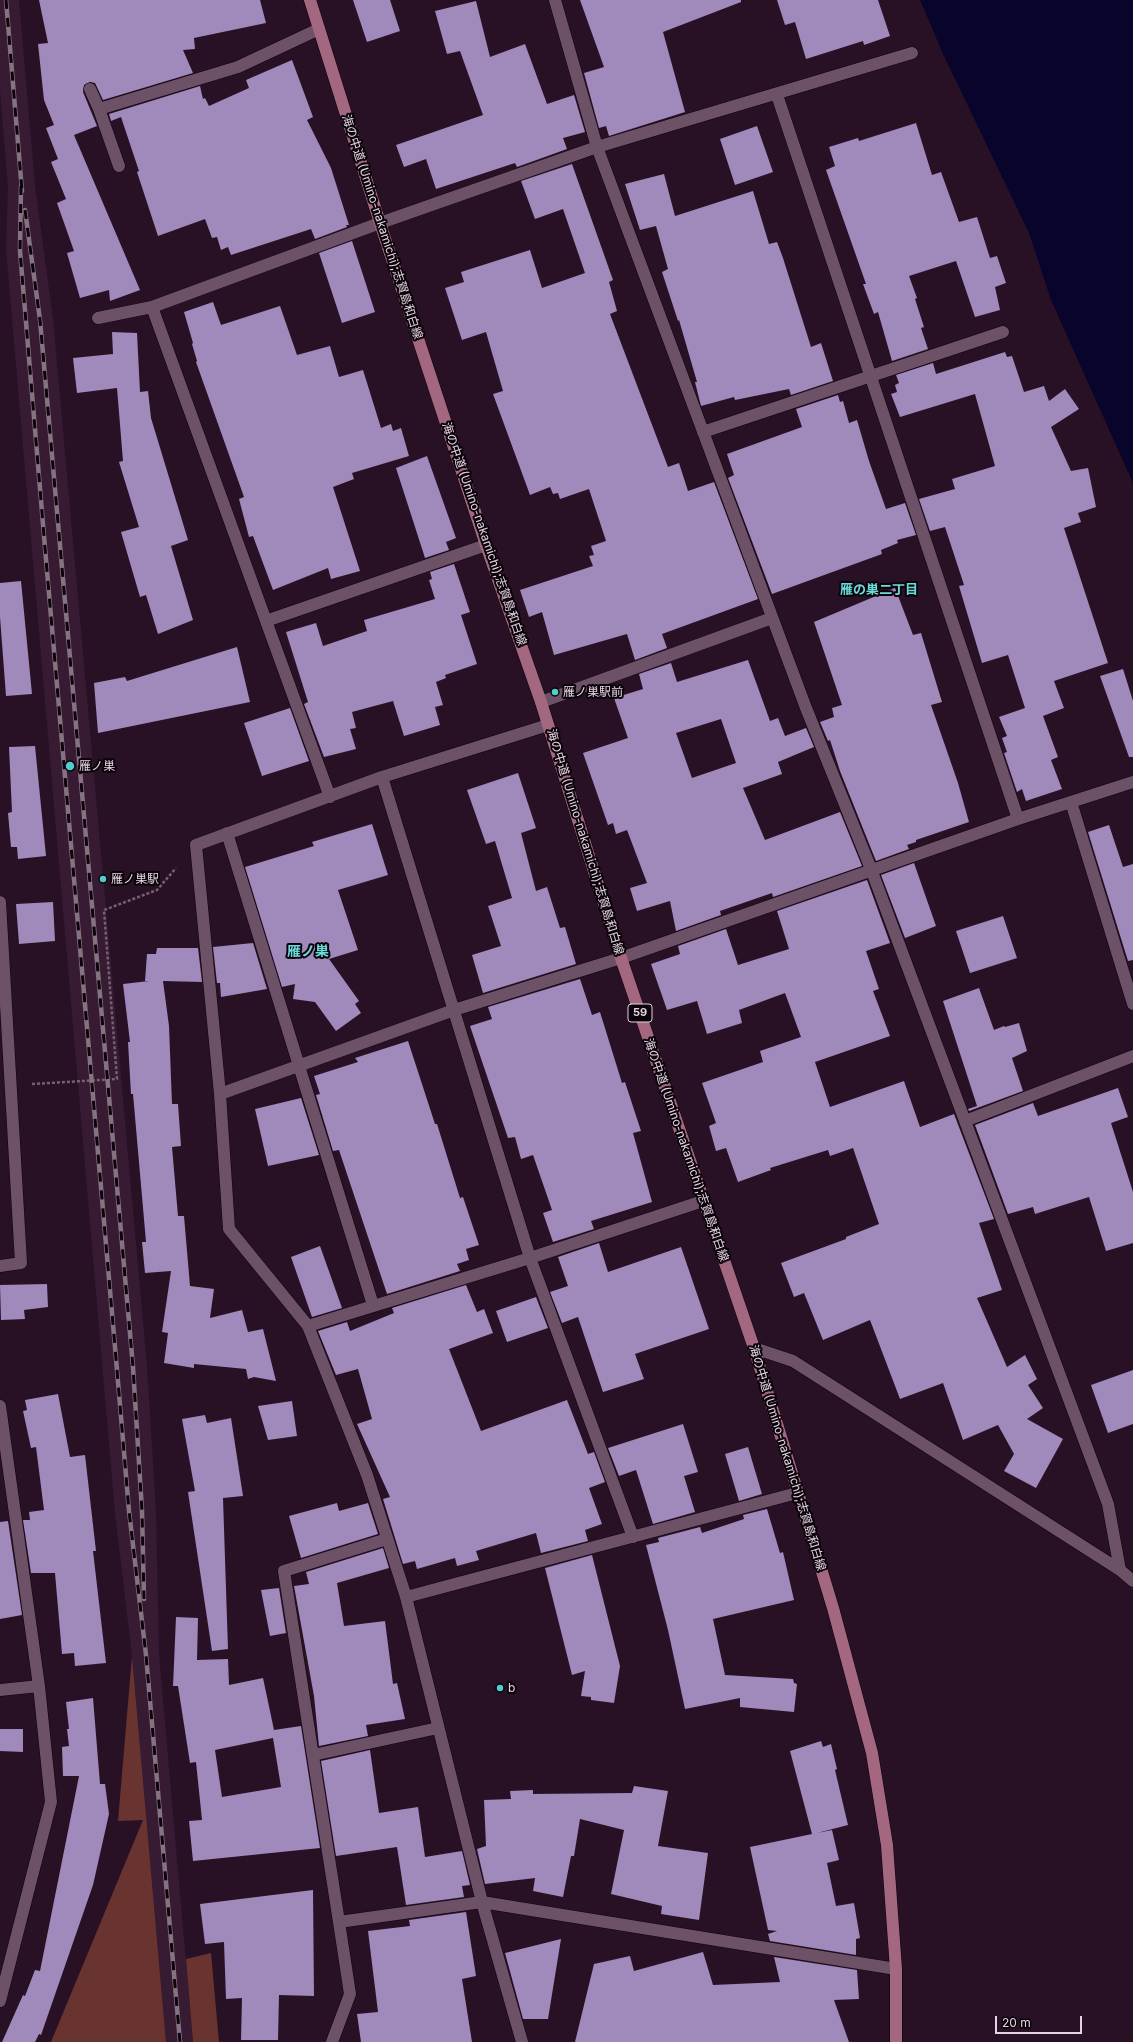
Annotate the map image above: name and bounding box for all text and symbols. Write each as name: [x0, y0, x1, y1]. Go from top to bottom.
street label: 海の中道 (Umino-nakamichi);志賀島和白線: [339, 113, 425, 341]
street label: 海の中道 (Umino-nakamichi);志賀島和白線: [439, 420, 529, 648]
district label: 雁の巣二丁目: [840, 582, 918, 598]
place label: 雁ノ巣駅前: [563, 685, 623, 699]
marker: 雁ノ巣駅前: [550, 687, 560, 697]
street label: 海の中道 (Umino-nakamichi);志賀島和白線: [544, 727, 626, 957]
place label: 雁ノ巣: [79, 759, 115, 773]
marker: 雁ノ巣: [64, 760, 76, 772]
place label: 雁ノ巣駅: [111, 872, 159, 886]
marker: 雁ノ巣駅: [98, 874, 108, 884]
district label: 雁ノ巣: [287, 944, 329, 960]
road number: 59: [628, 1004, 652, 1022]
street label: 海の中道 (Umino-nakamichi);志賀島和白線: [641, 1036, 731, 1264]
street label: 海の中道 (Umino-nakamichi);志賀島和白線: [746, 1343, 828, 1573]
place label: b: [508, 1681, 515, 1695]
marker: b: [495, 1683, 505, 1693]
scale bar: [997, 2008, 1084, 2034]
text: 20 m: [1002, 2015, 1031, 2030]

